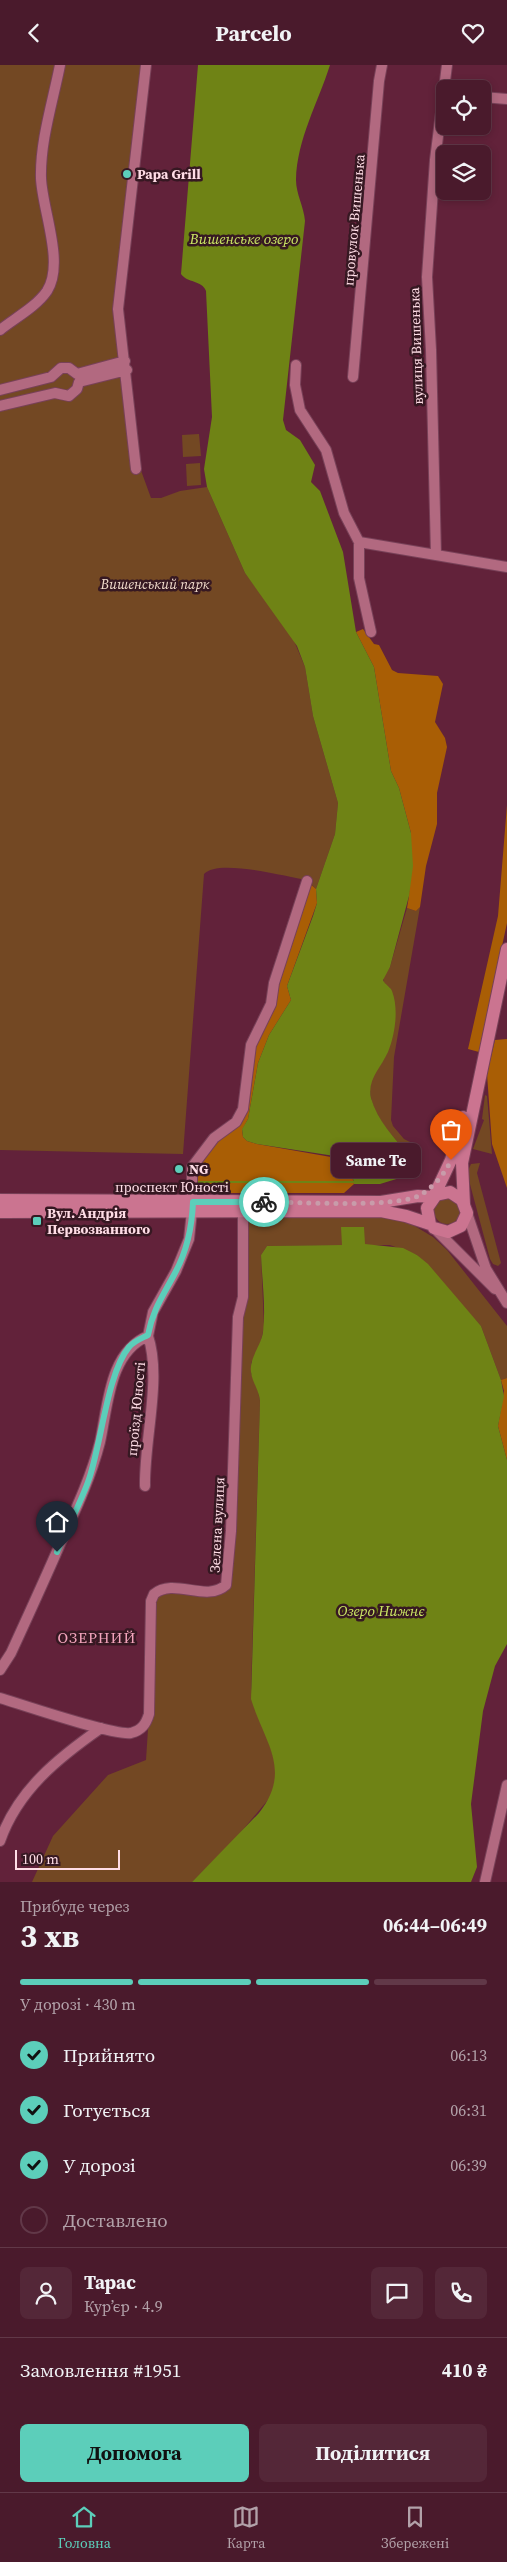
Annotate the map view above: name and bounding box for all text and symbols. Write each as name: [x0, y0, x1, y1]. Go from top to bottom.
text: Parcelo: [215, 18, 292, 48]
icon: back: [20, 19, 48, 47]
icon: heart: [459, 19, 487, 47]
map controls: [436, 80, 491, 200]
button: locate: [436, 80, 491, 135]
button: layers: [436, 145, 491, 200]
street label: провулок Вишенька: [338, 152, 370, 287]
place label: Papa Grill: [137, 164, 201, 184]
marker: Papa Grill: [121, 168, 133, 180]
water label: Вишенське озеро: [189, 228, 298, 249]
street label: вулиця Вишенька: [404, 286, 428, 405]
park label: Вишенський парк: [100, 574, 210, 594]
pin: [430, 1109, 472, 1160]
icon: bag: [437, 1116, 465, 1144]
callout: Same Te: [331, 1143, 421, 1177]
text: Same Te: [346, 1149, 406, 1171]
place label: NG: [189, 1159, 209, 1179]
marker: NG: [173, 1163, 185, 1175]
street label: проспект Юності: [115, 1177, 229, 1197]
courier: [239, 1177, 289, 1227]
icon: bike: [250, 1188, 278, 1216]
place label: Вул. Андрія Первозванного: [47, 1203, 150, 1239]
marker: Вул. Андрія Первозванного: [31, 1215, 43, 1227]
street label: проїзд Юності: [122, 1361, 150, 1457]
street label: Зелена вулиця: [205, 1477, 229, 1573]
pin: [36, 1501, 78, 1552]
icon: home: [43, 1508, 71, 1536]
water label: Озеро Нижнє: [338, 1600, 425, 1621]
district label: ОЗЕРНИЙ: [58, 1627, 136, 1648]
scale bar: [15, 1847, 120, 1870]
text: 100 m: [22, 1849, 59, 1869]
text: Прибуде через: [20, 1895, 130, 1917]
text: 06:44–06:49: [383, 1912, 487, 1938]
text: 3 хв: [20, 1914, 79, 1958]
text: У дорозі · 430 m: [20, 1993, 136, 2015]
icon: check: [20, 2041, 48, 2069]
text: Прийнято: [63, 2042, 155, 2068]
text: 06:13: [450, 2044, 487, 2066]
icon: check: [20, 2096, 48, 2124]
text: Готується: [63, 2097, 151, 2123]
text: 06:31: [450, 2099, 487, 2121]
icon: check: [20, 2151, 48, 2179]
text: У дорозі: [63, 2152, 136, 2178]
text: 06:39: [450, 2154, 487, 2176]
text: Доставлено: [63, 2207, 168, 2233]
button: person: [20, 2267, 72, 2319]
button: chat: [371, 2267, 423, 2319]
button: phone: [435, 2267, 487, 2319]
text: Тарас: [84, 2269, 136, 2295]
text: Кур’єр · 4.9: [84, 2295, 163, 2317]
text: Замовлення #1951: [20, 2357, 181, 2383]
text: 410 ₴: [442, 2357, 487, 2383]
button: Допомога: [20, 2424, 249, 2482]
button: Поділитися: [259, 2424, 487, 2482]
tab: Головна: [58, 2503, 111, 2553]
tab: Карта: [227, 2503, 265, 2553]
tab: Збережені: [381, 2503, 449, 2553]

